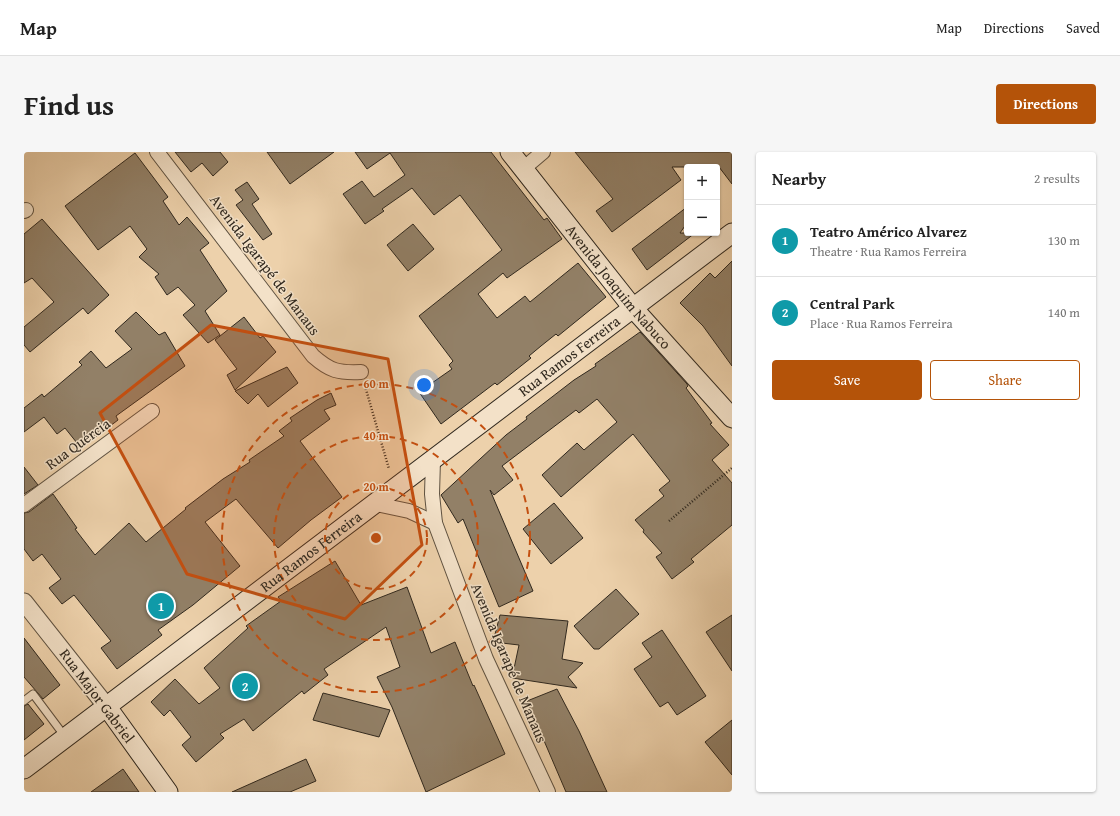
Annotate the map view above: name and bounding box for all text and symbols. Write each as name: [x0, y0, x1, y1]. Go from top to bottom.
text: Map: [20, 14, 57, 42]
text: Map: [936, 18, 962, 38]
text: Directions: [984, 18, 1044, 38]
text: Saved: [1066, 18, 1100, 38]
text: Find us: [24, 84, 114, 125]
button: Directions: [996, 84, 1096, 124]
map controls: [684, 164, 720, 236]
button: +: [684, 164, 720, 200]
text: Nearby: [772, 166, 826, 191]
text: 2 results: [1034, 169, 1080, 188]
street label: Avenida Igarapé de Manaus: [205, 190, 325, 340]
button: −: [684, 200, 720, 236]
street label: Avenida Joaquim Nabuco: [561, 220, 676, 354]
text: Teatro Américo Alvarez: [810, 221, 967, 242]
text: 1: [782, 231, 788, 250]
text: 130 m: [1048, 231, 1080, 250]
text: Theatre · Rua Ramos Ferreira: [810, 242, 967, 261]
text: Central Park: [810, 293, 895, 314]
text: 2: [782, 303, 788, 322]
text: 140 m: [1048, 303, 1080, 322]
street label: Rua Ramos Ferreira: [514, 310, 624, 401]
text: Place · Rua Ramos Ferreira: [810, 314, 953, 333]
button: Save: [772, 360, 922, 400]
button: Share: [930, 360, 1080, 400]
text: 60 m: [363, 375, 389, 392]
your location: [414, 375, 434, 395]
street label: Rua Quércia: [41, 413, 114, 474]
text: 40 m: [363, 427, 389, 444]
text: 20 m: [363, 478, 389, 495]
street label: Rua Ramos Ferreira: [256, 506, 366, 597]
centre of rings: [369, 531, 383, 545]
street label: Avenida Igarapé de Manaus: [466, 580, 553, 746]
pin: 1: [148, 591, 174, 621]
street label: Rua Major Gabriel: [55, 644, 140, 747]
pin: 2: [232, 671, 258, 701]

